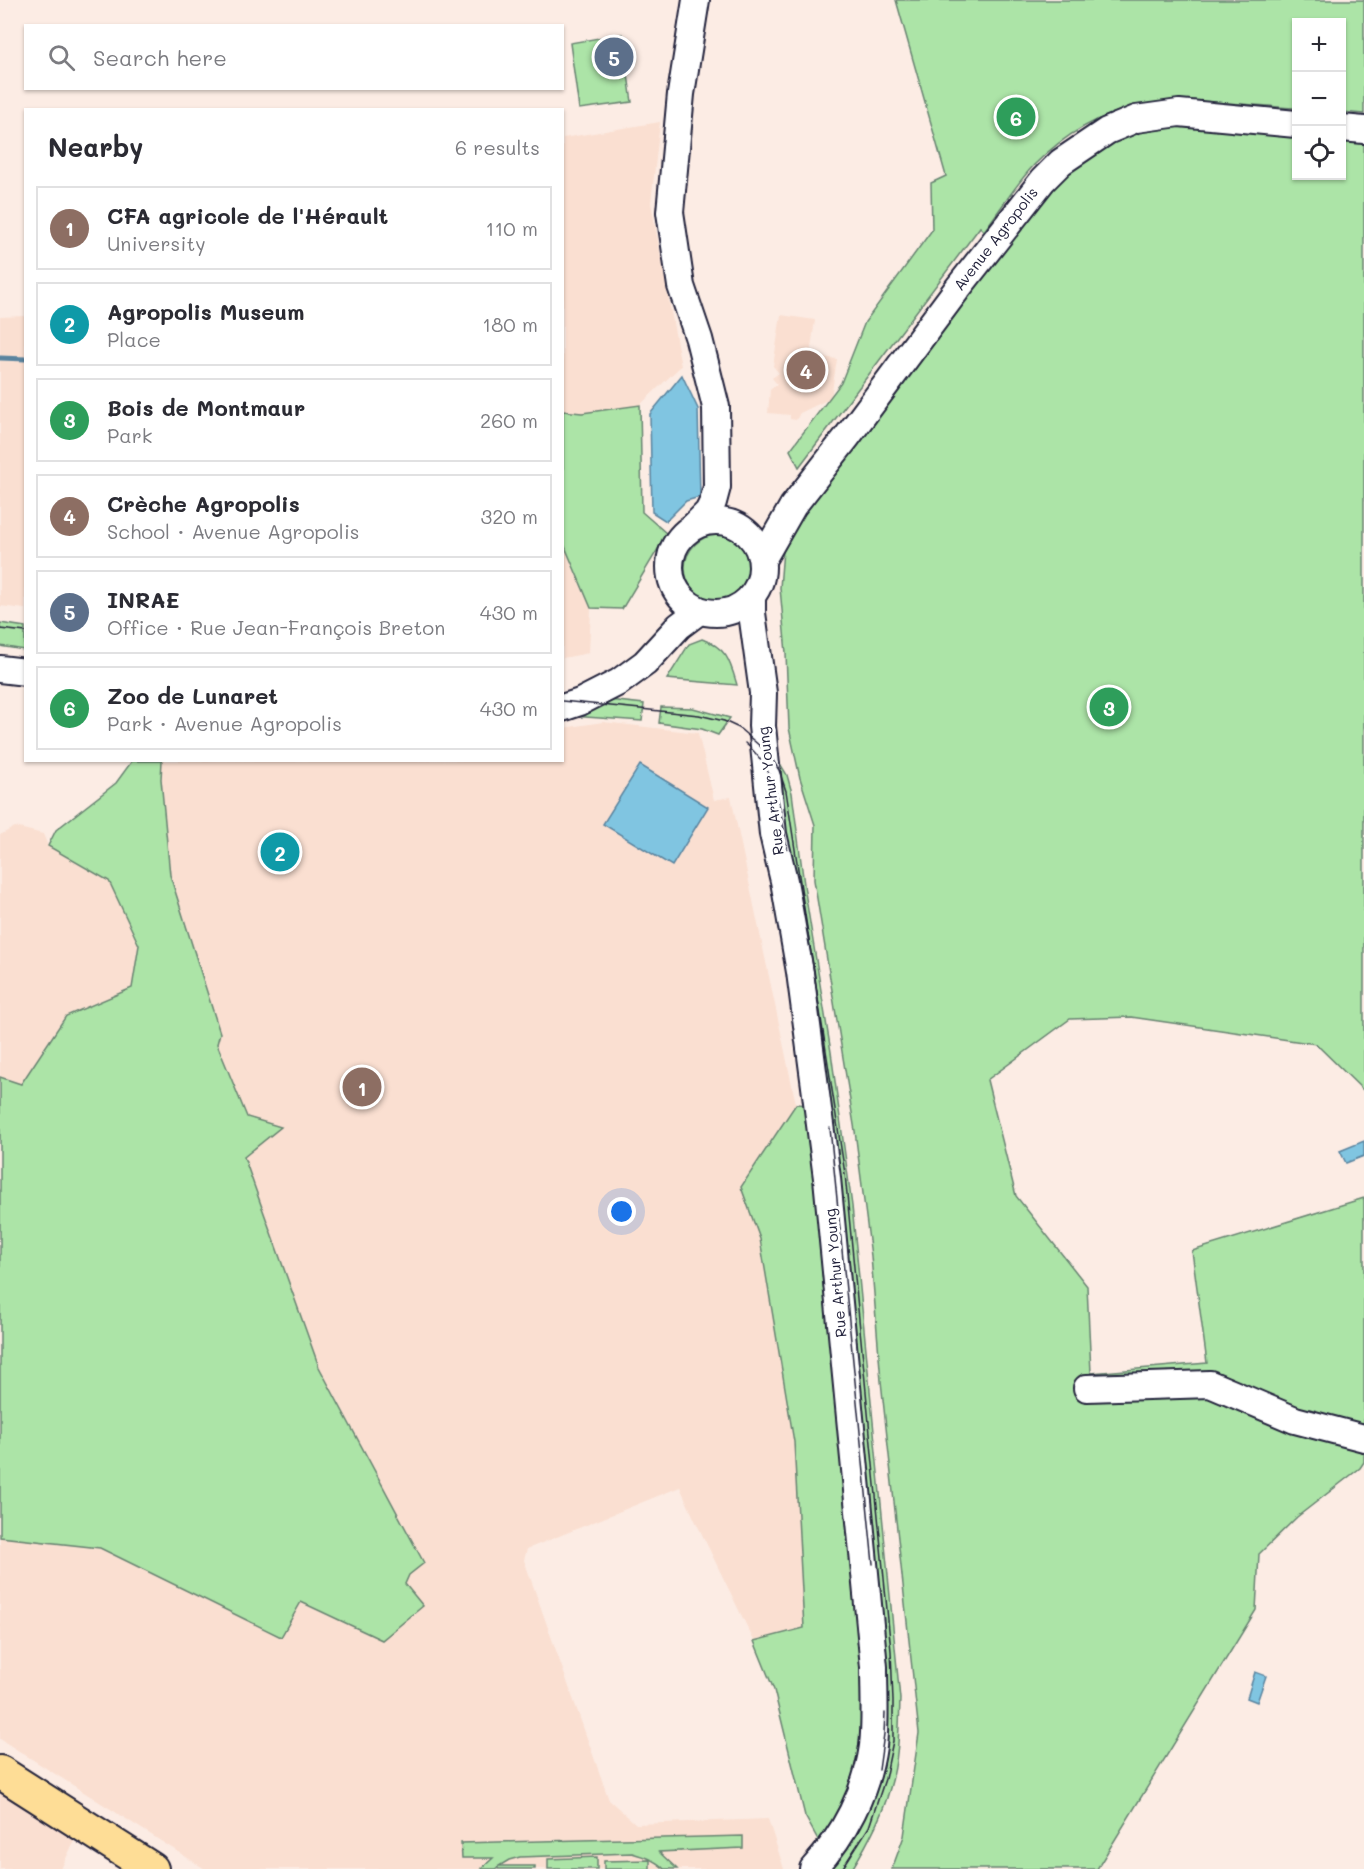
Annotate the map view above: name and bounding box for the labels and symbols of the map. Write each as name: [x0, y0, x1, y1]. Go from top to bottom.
pin: 5: [594, 34, 634, 80]
pin: 6: [996, 94, 1036, 140]
street label: Avenue Agropolis: [949, 183, 1042, 294]
pin: 4: [786, 348, 826, 392]
pin: 3: [1090, 684, 1128, 730]
street label: Rue Arthur Young: [752, 725, 788, 857]
pin: 2: [260, 830, 300, 874]
pin: 1: [342, 1064, 382, 1110]
your location: [607, 1197, 636, 1226]
street label: Rue Arthur Young: [819, 1207, 851, 1338]

